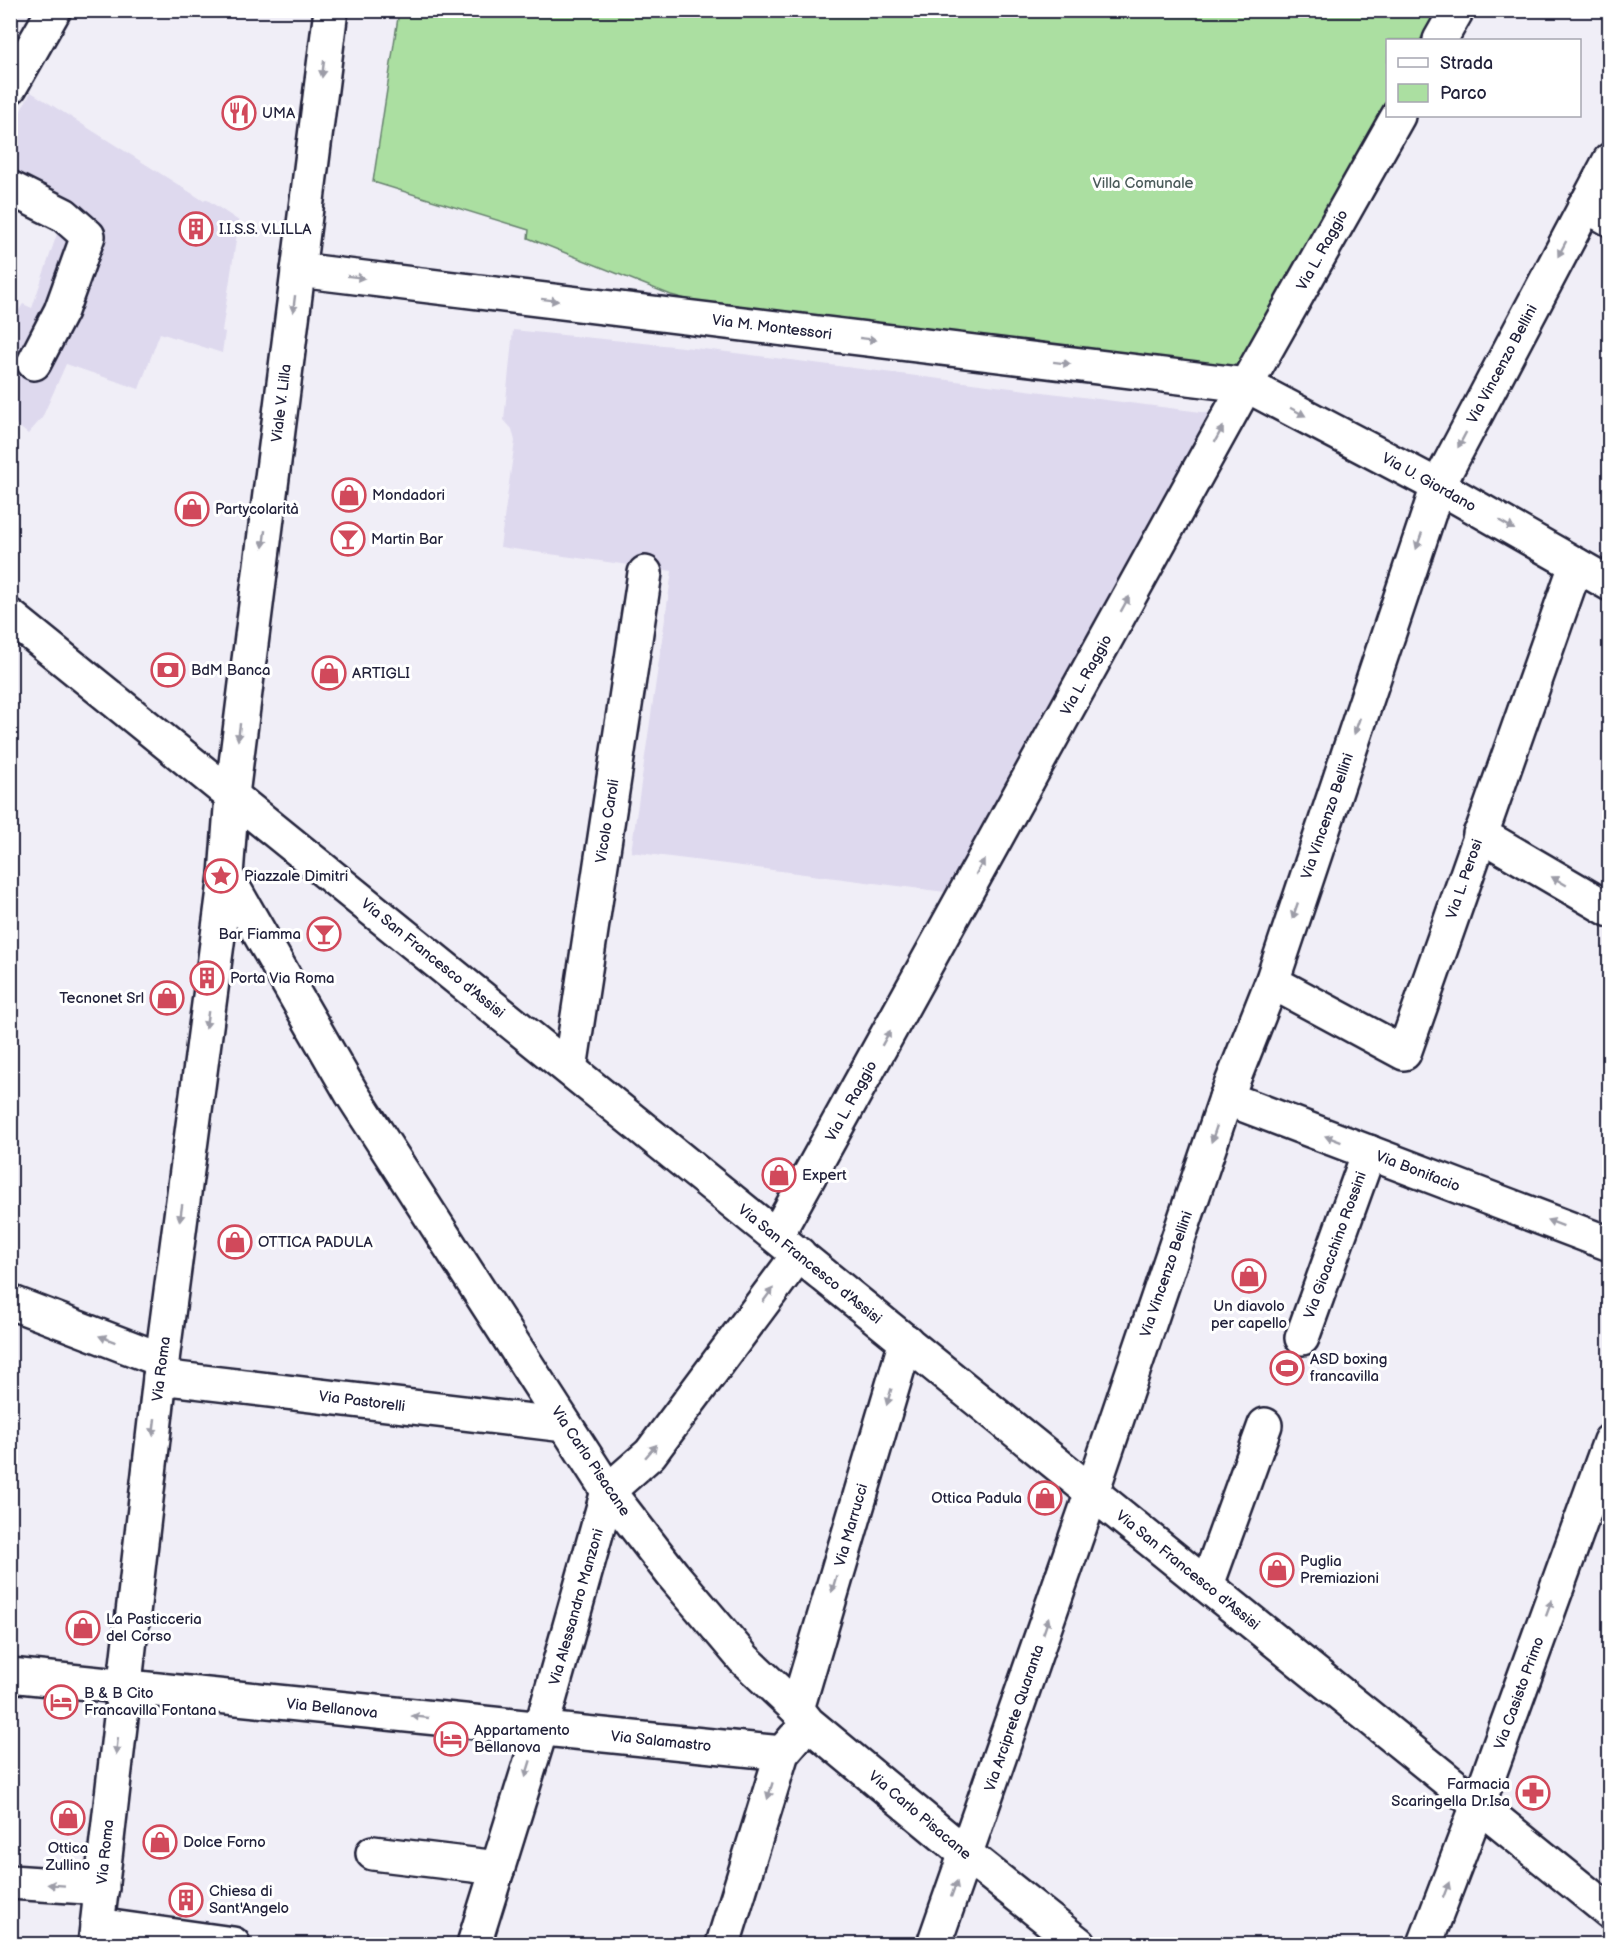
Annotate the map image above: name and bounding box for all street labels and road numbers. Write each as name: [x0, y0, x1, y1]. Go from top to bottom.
street label: Via L. Raggio: [1292, 207, 1352, 294]
street label: Via Vincenzo Bellini: [1463, 301, 1542, 427]
street label: Via M. Montessori: [711, 311, 833, 344]
street label: Viale V. Lilla: [267, 363, 296, 443]
street label: Via U. Giordano: [1378, 449, 1479, 516]
street label: Via L. Raggio: [1056, 632, 1116, 719]
street label: Via Vincenzo Bellini: [1297, 750, 1358, 882]
street label: Vicolo Caroli: [591, 778, 624, 864]
street label: Via L. Perosi: [1442, 837, 1487, 922]
street label: Via San Francesco d'Assisi: [357, 894, 509, 1022]
street label: Via L. Raggio: [821, 1058, 881, 1145]
street label: Via Bonifacio: [1373, 1147, 1463, 1196]
street label: Via Gioacchino Rossini: [1300, 1169, 1371, 1321]
street label: Via San Francesco d'Assisi: [734, 1200, 886, 1328]
street label: Via Vincenzo Bellini: [1136, 1208, 1197, 1340]
street label: Via Roma: [148, 1335, 175, 1403]
street label: Via Pastorelli: [318, 1387, 406, 1416]
street label: Via Carlo Pisacane: [547, 1403, 634, 1520]
street label: Via Marrucci: [831, 1481, 872, 1569]
street label: Via San Francesco d'Assisi: [1112, 1506, 1264, 1634]
street label: Via Alessandro Manzoni: [545, 1527, 608, 1688]
street label: Via Casisto Primo: [1490, 1634, 1549, 1752]
street label: Via Arciprete Quaranta: [980, 1642, 1049, 1794]
street label: Via Bellanova: [285, 1694, 379, 1723]
street label: Via Salamastro: [610, 1727, 712, 1756]
street label: Via Carlo Pisacane: [864, 1767, 975, 1864]
street label: Via Roma: [93, 1819, 118, 1886]

